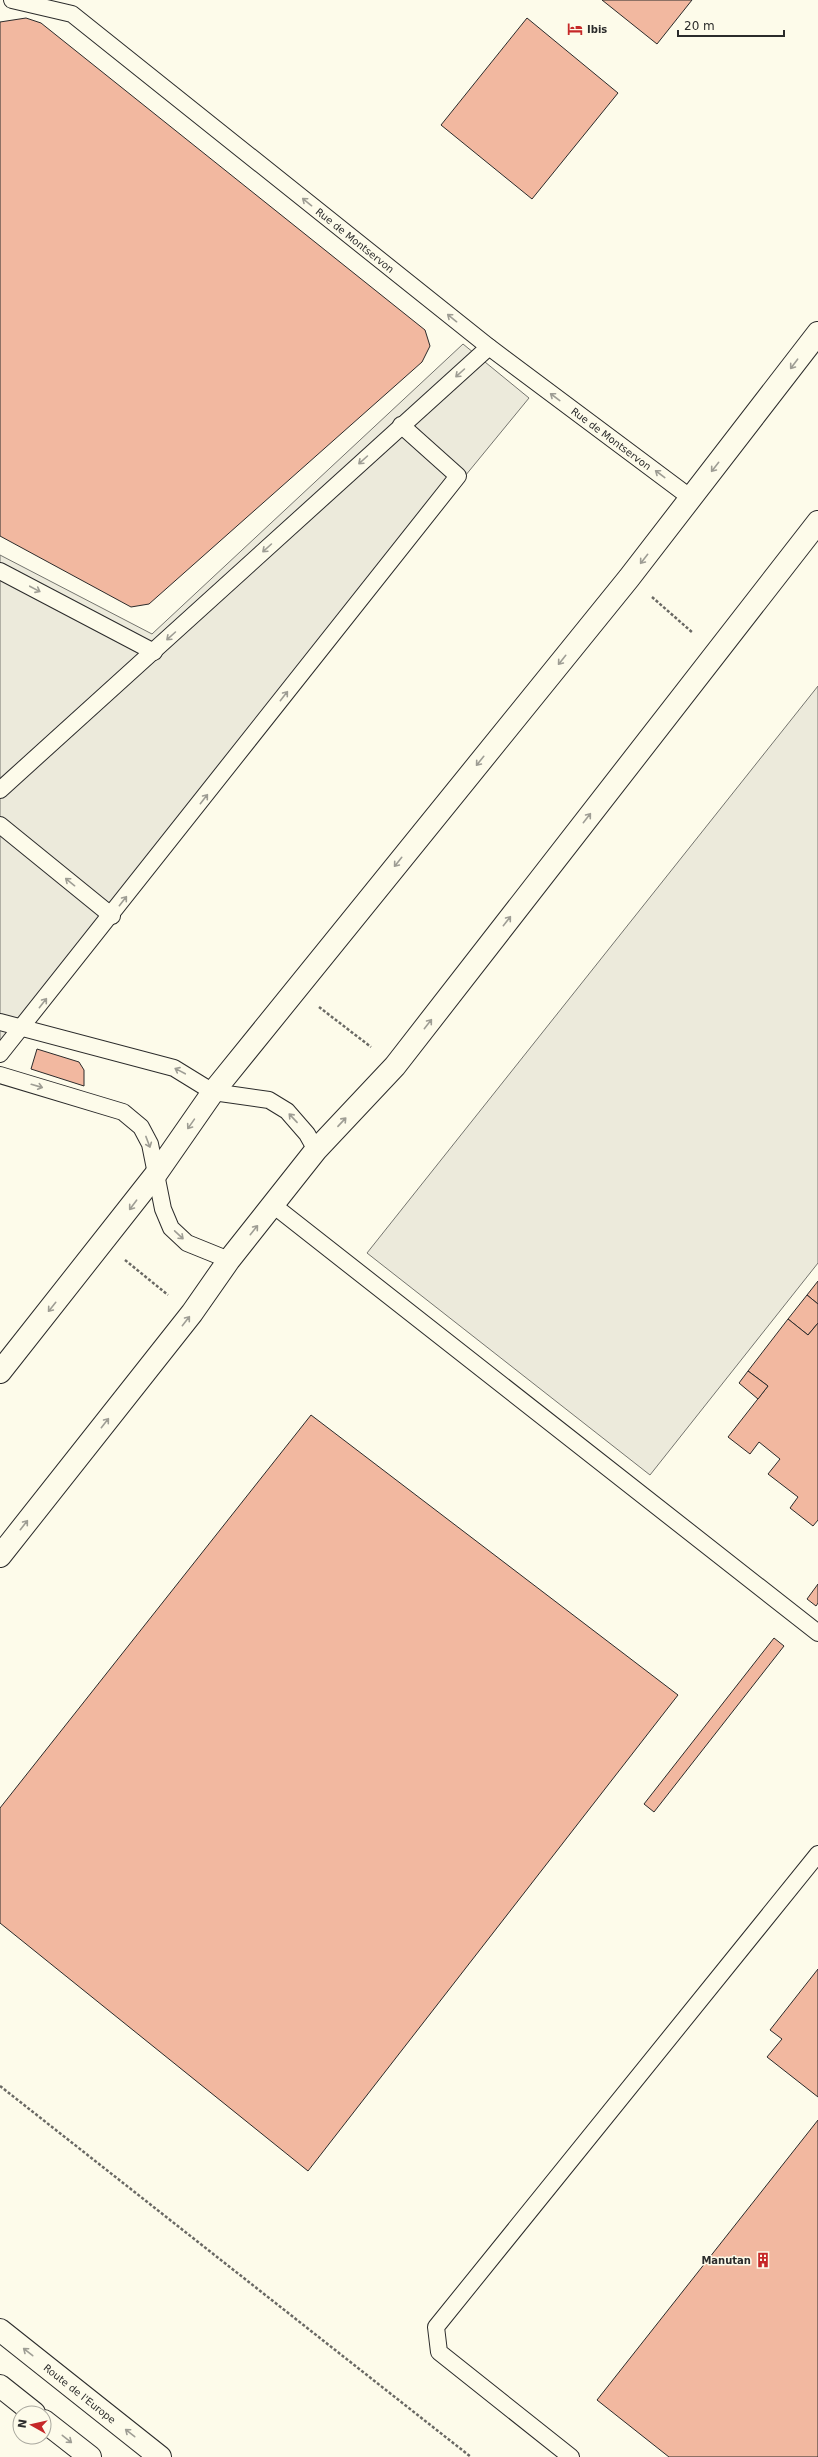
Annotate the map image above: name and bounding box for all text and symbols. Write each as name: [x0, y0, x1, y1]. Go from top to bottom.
scale bar: [678, 12, 784, 38]
text: 20 m: [684, 19, 715, 33]
hotel icon: Ibis: [566, 20, 584, 38]
place label: Ibis: [587, 24, 607, 35]
one-way arrow: [301, 198, 312, 206]
street label: Rue de Montservon: [314, 206, 396, 275]
one-way arrow: [447, 314, 457, 323]
one-way arrow: [790, 359, 799, 370]
one-way arrow: [455, 369, 465, 378]
one-way arrow: [550, 393, 561, 401]
street label: Rue de Montservon: [569, 405, 653, 472]
one-way arrow: [358, 456, 368, 465]
one-way arrow: [711, 462, 719, 473]
one-way arrow: [654, 470, 665, 479]
one-way arrow: [262, 543, 272, 553]
one-way arrow: [640, 553, 648, 564]
one-way arrow: [28, 586, 40, 594]
one-way arrow: [166, 631, 176, 640]
one-way arrow: [558, 655, 567, 666]
one-way arrow: [280, 691, 289, 702]
one-way arrow: [476, 756, 485, 767]
one-way arrow: [200, 793, 208, 804]
one-way arrow: [582, 812, 591, 823]
one-way arrow: [394, 857, 403, 868]
one-way arrow: [65, 878, 76, 887]
one-way arrow: [119, 895, 128, 906]
one-way arrow: [503, 915, 511, 926]
one-way arrow: [38, 997, 47, 1008]
one-way arrow: [423, 1018, 432, 1029]
one-way arrow: [174, 1067, 186, 1075]
one-way arrow: [31, 1083, 44, 1090]
one-way arrow: [289, 1114, 298, 1124]
one-way arrow: [338, 1116, 347, 1127]
one-way arrow: [187, 1118, 195, 1129]
one-way arrow: [145, 1136, 153, 1148]
one-way arrow: [128, 1199, 137, 1210]
one-way arrow: [249, 1224, 258, 1235]
one-way arrow: [173, 1230, 183, 1239]
one-way arrow: [48, 1301, 57, 1312]
one-way arrow: [181, 1316, 190, 1327]
one-way arrow: [101, 1418, 109, 1429]
one-way arrow: [20, 1520, 29, 1531]
building icon: Manutan: [754, 2251, 772, 2269]
place label: Manutan: [701, 2255, 751, 2266]
one-way arrow: [22, 2348, 33, 2356]
street label: Route de l'Europe: [41, 2362, 118, 2426]
north arrow: [12, 2405, 52, 2445]
text: N: [16, 2418, 30, 2429]
one-way arrow: [124, 2428, 135, 2437]
one-way arrow: [62, 2434, 73, 2443]

